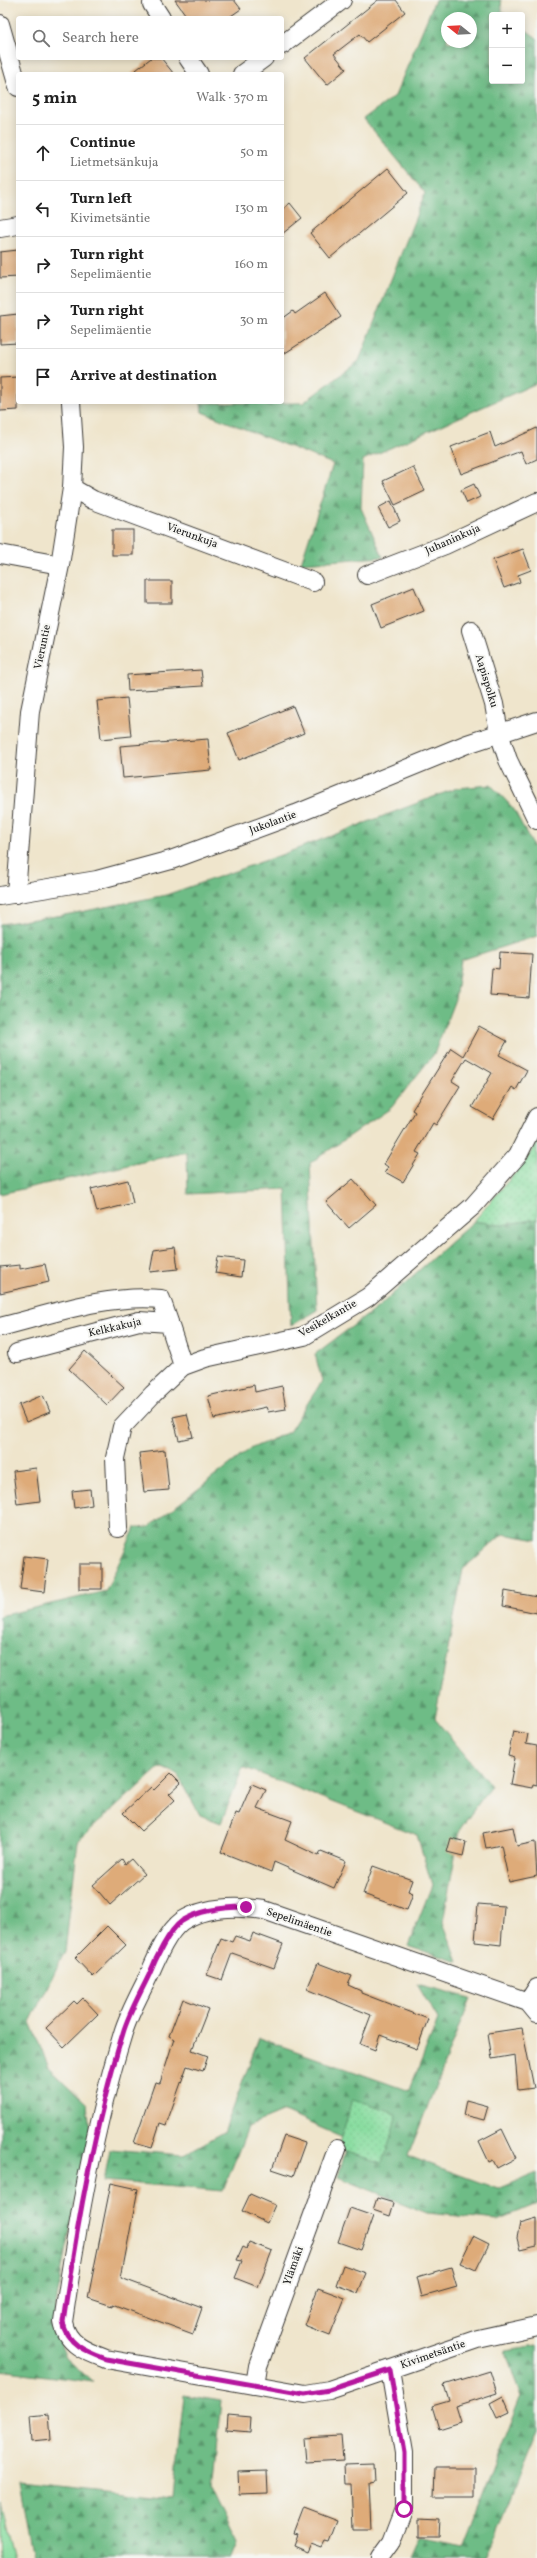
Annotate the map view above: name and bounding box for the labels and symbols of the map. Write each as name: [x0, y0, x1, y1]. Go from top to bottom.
north arrow: [441, 12, 477, 48]
street label: Vierunkuja: [164, 520, 220, 552]
street label: Juhaninkuja: [423, 521, 484, 559]
street label: Vieruntie: [31, 623, 55, 671]
street label: Aapispolku: [471, 652, 501, 710]
street label: Jukolantie: [247, 808, 299, 838]
street label: Vesikelkantie: [296, 1296, 360, 1342]
street label: Kelkkakuja: [87, 1315, 143, 1341]
route end: [237, 1898, 255, 1916]
street label: Sepelimäentie: [264, 1905, 334, 1941]
street label: Ylämäki: [280, 2245, 308, 2287]
street label: Kivimetsäntie: [398, 2337, 468, 2373]
route start: [395, 2500, 413, 2518]

